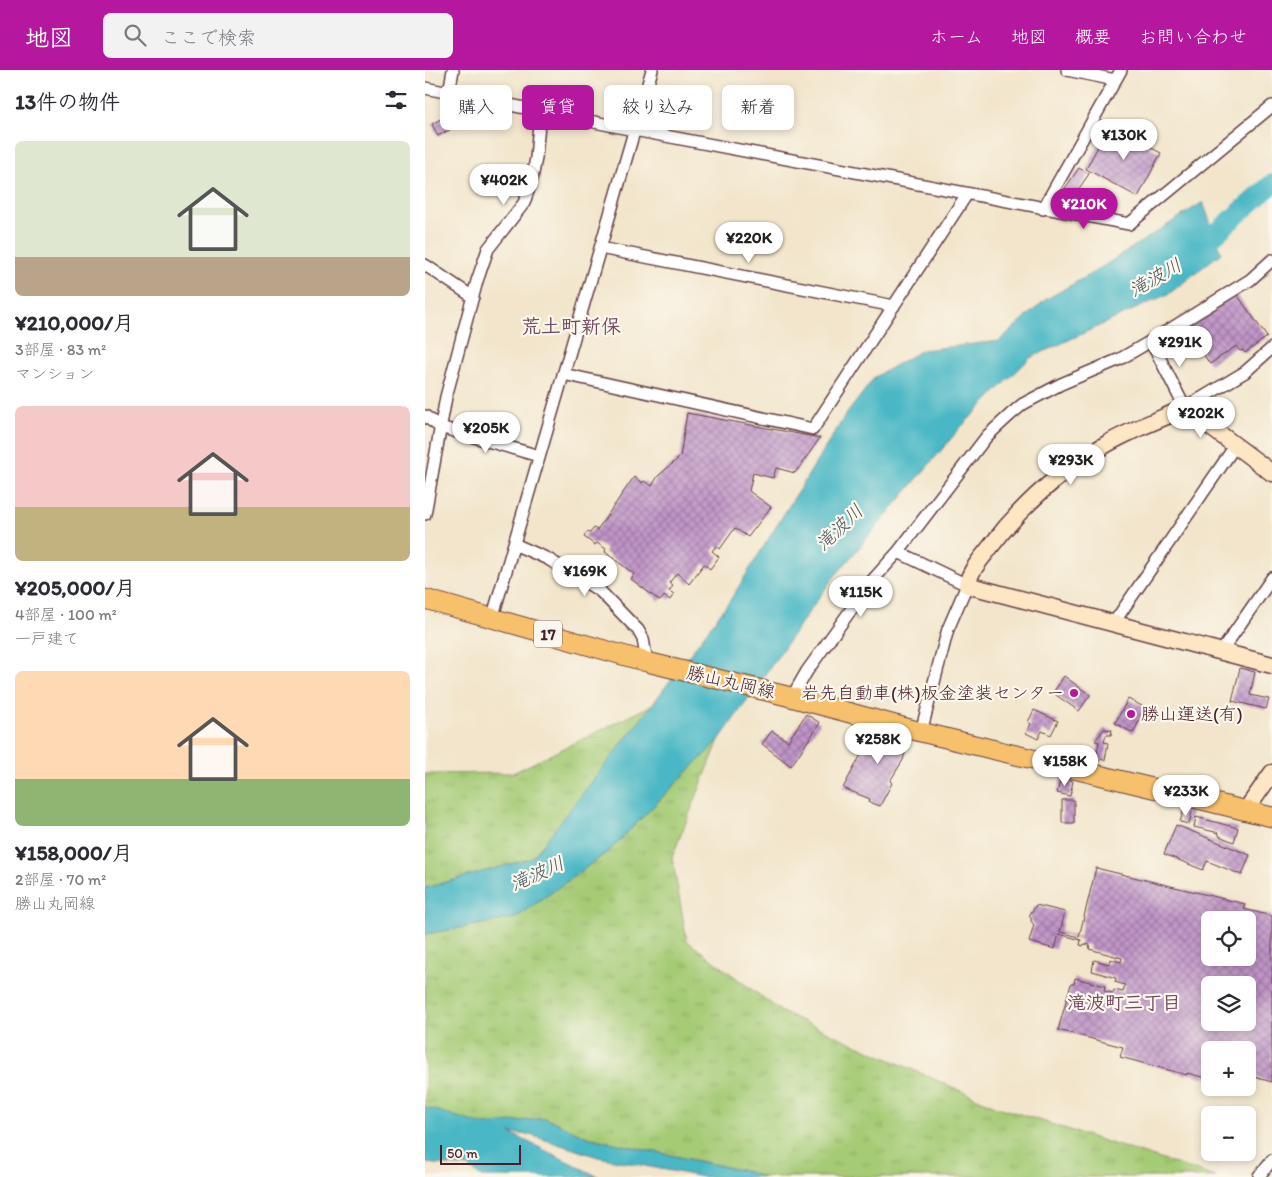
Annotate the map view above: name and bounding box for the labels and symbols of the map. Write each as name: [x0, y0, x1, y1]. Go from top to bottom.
pin: ¥130K: [1089, 118, 1159, 161]
pin: ¥402K: [469, 164, 539, 206]
pin: ¥210K: [1049, 188, 1119, 230]
pin: ¥220K: [714, 222, 784, 264]
water label: 滝波川: [1125, 253, 1186, 302]
district label: 荒土町新保: [521, 314, 621, 338]
pin: ¥291K: [1145, 326, 1215, 368]
pin: ¥202K: [1166, 396, 1236, 439]
pin: ¥205K: [451, 412, 521, 454]
pin: ¥293K: [1036, 444, 1106, 486]
water label: 滝波川: [811, 499, 868, 555]
pin: ¥169K: [550, 554, 620, 597]
pin: ¥115K: [826, 576, 896, 618]
road number: 17: [534, 620, 562, 648]
street label: 勝山丸岡線: [685, 661, 777, 703]
place label: 岩先自動車(株)板金塗装センター: [801, 682, 1064, 704]
marker: 岩先自動車(株)板金塗装センター: [1068, 687, 1080, 699]
place label: 勝山運送(有): [1141, 703, 1243, 725]
marker: 勝山運送(有): [1125, 708, 1137, 720]
pin: ¥258K: [843, 722, 913, 765]
pin: ¥158K: [1030, 744, 1100, 787]
pin: ¥233K: [1151, 774, 1221, 817]
water label: 滝波川: [506, 851, 568, 896]
district label: 滝波町三丁目: [1067, 991, 1181, 1014]
scale bar: [440, 1142, 521, 1165]

